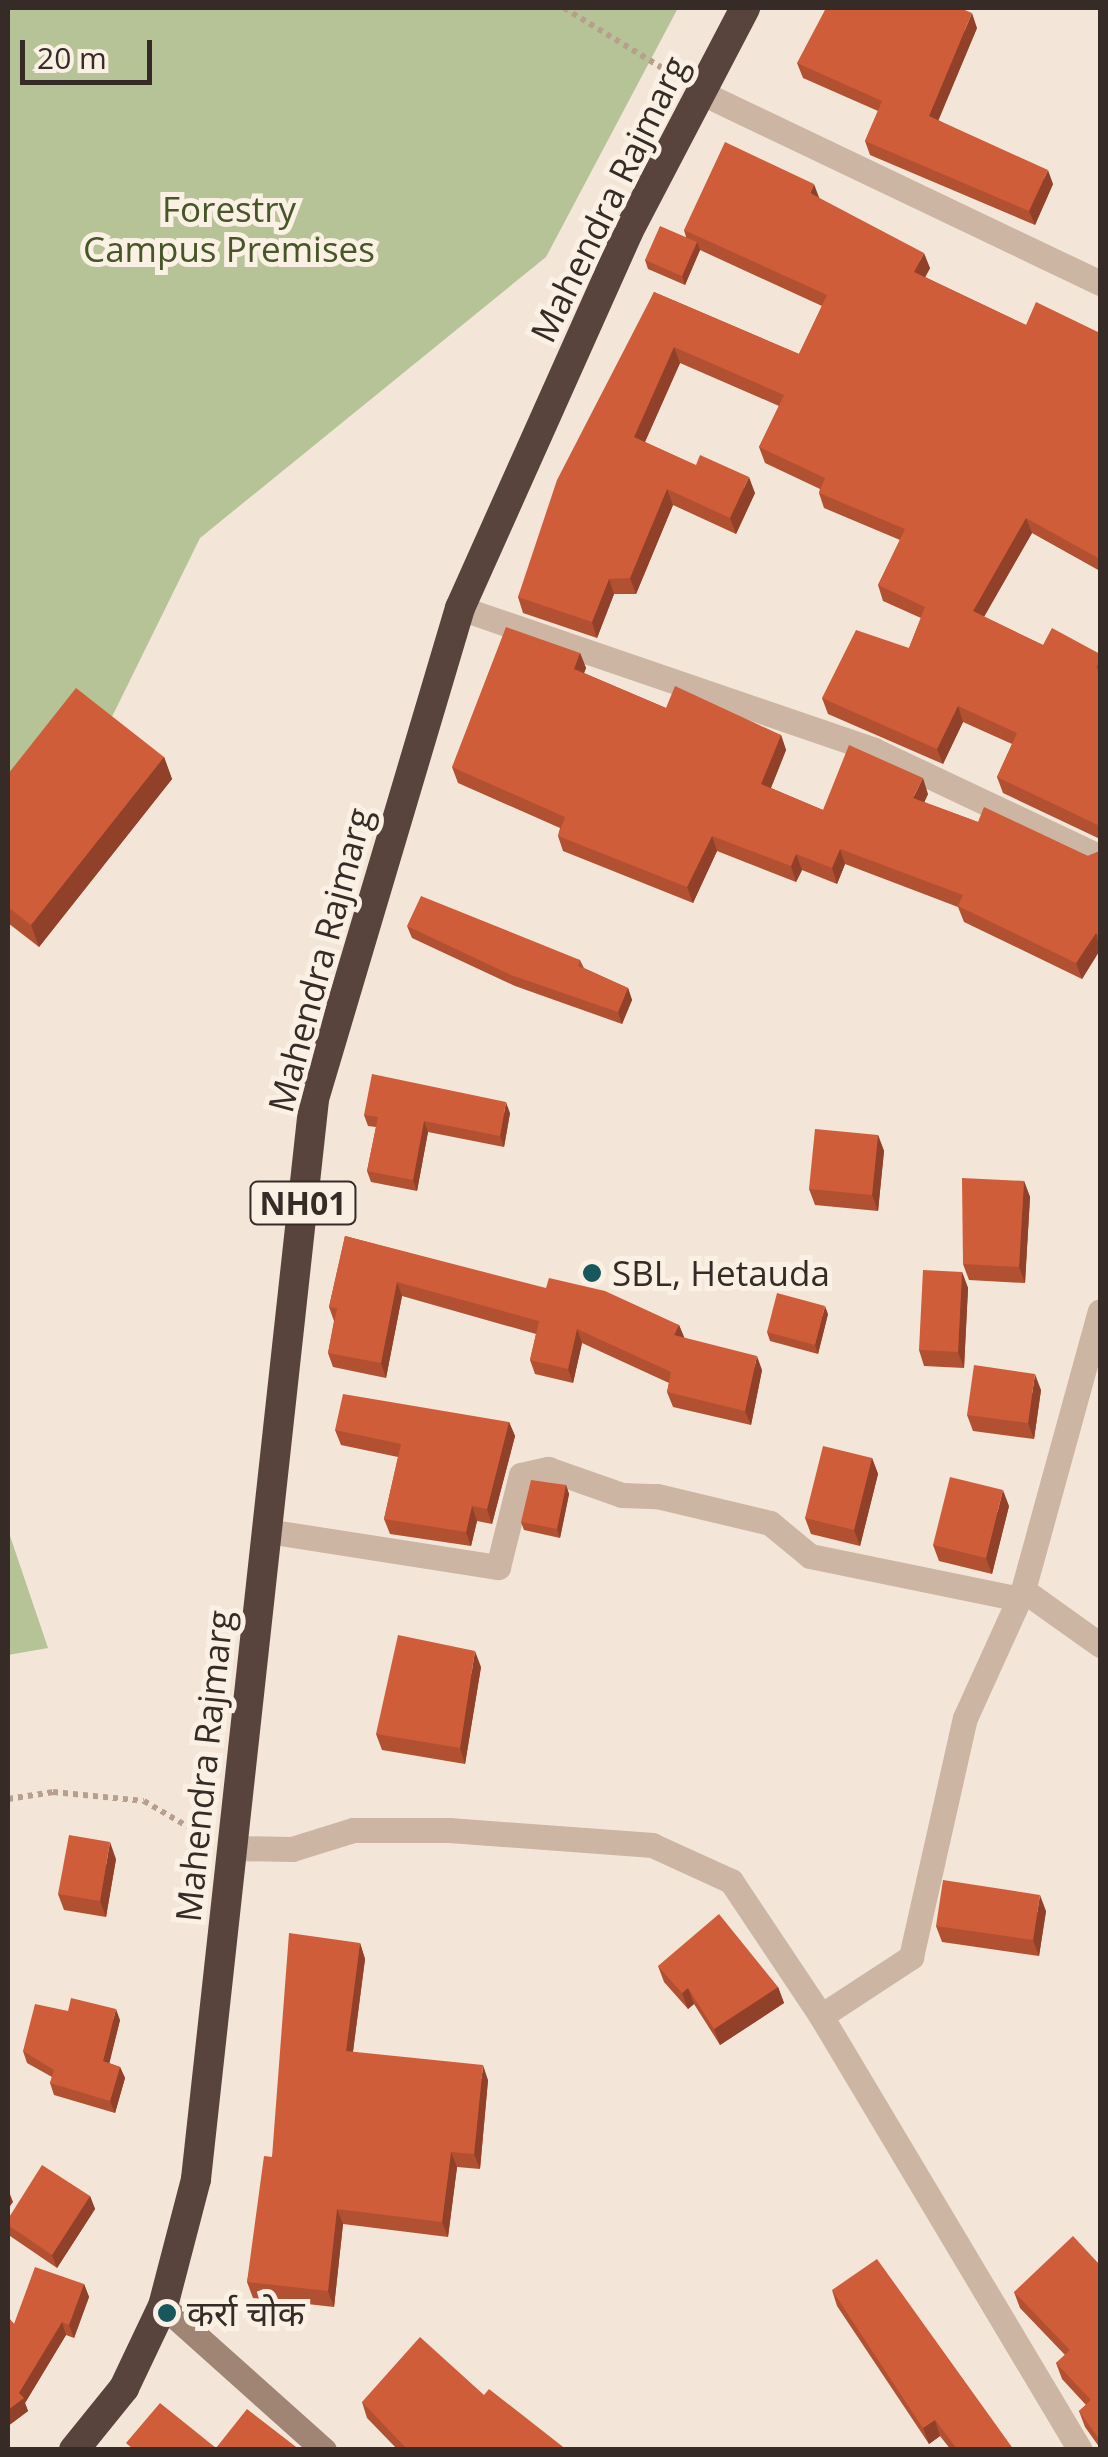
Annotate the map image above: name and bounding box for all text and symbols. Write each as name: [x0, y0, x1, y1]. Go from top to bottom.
scale bar: [25, 20, 158, 82]
text: 20 m: [37, 37, 107, 78]
street label: Mahendra Rajmarg: [522, 49, 696, 349]
park label: Forestry Campus Premises: [83, 188, 375, 270]
street label: Mahendra Rajmarg: [259, 803, 381, 1117]
road number: NH01: [248, 1176, 358, 1230]
place label: SBL, Hetauda: [612, 1252, 830, 1294]
marker: SBL, Hetauda: [581, 1262, 603, 1284]
street label: Mahendra Rajmarg: [167, 1608, 241, 1924]
place label: कर्रा चोक: [187, 2292, 305, 2334]
marker: कर्रा चोक: [156, 2302, 178, 2324]

